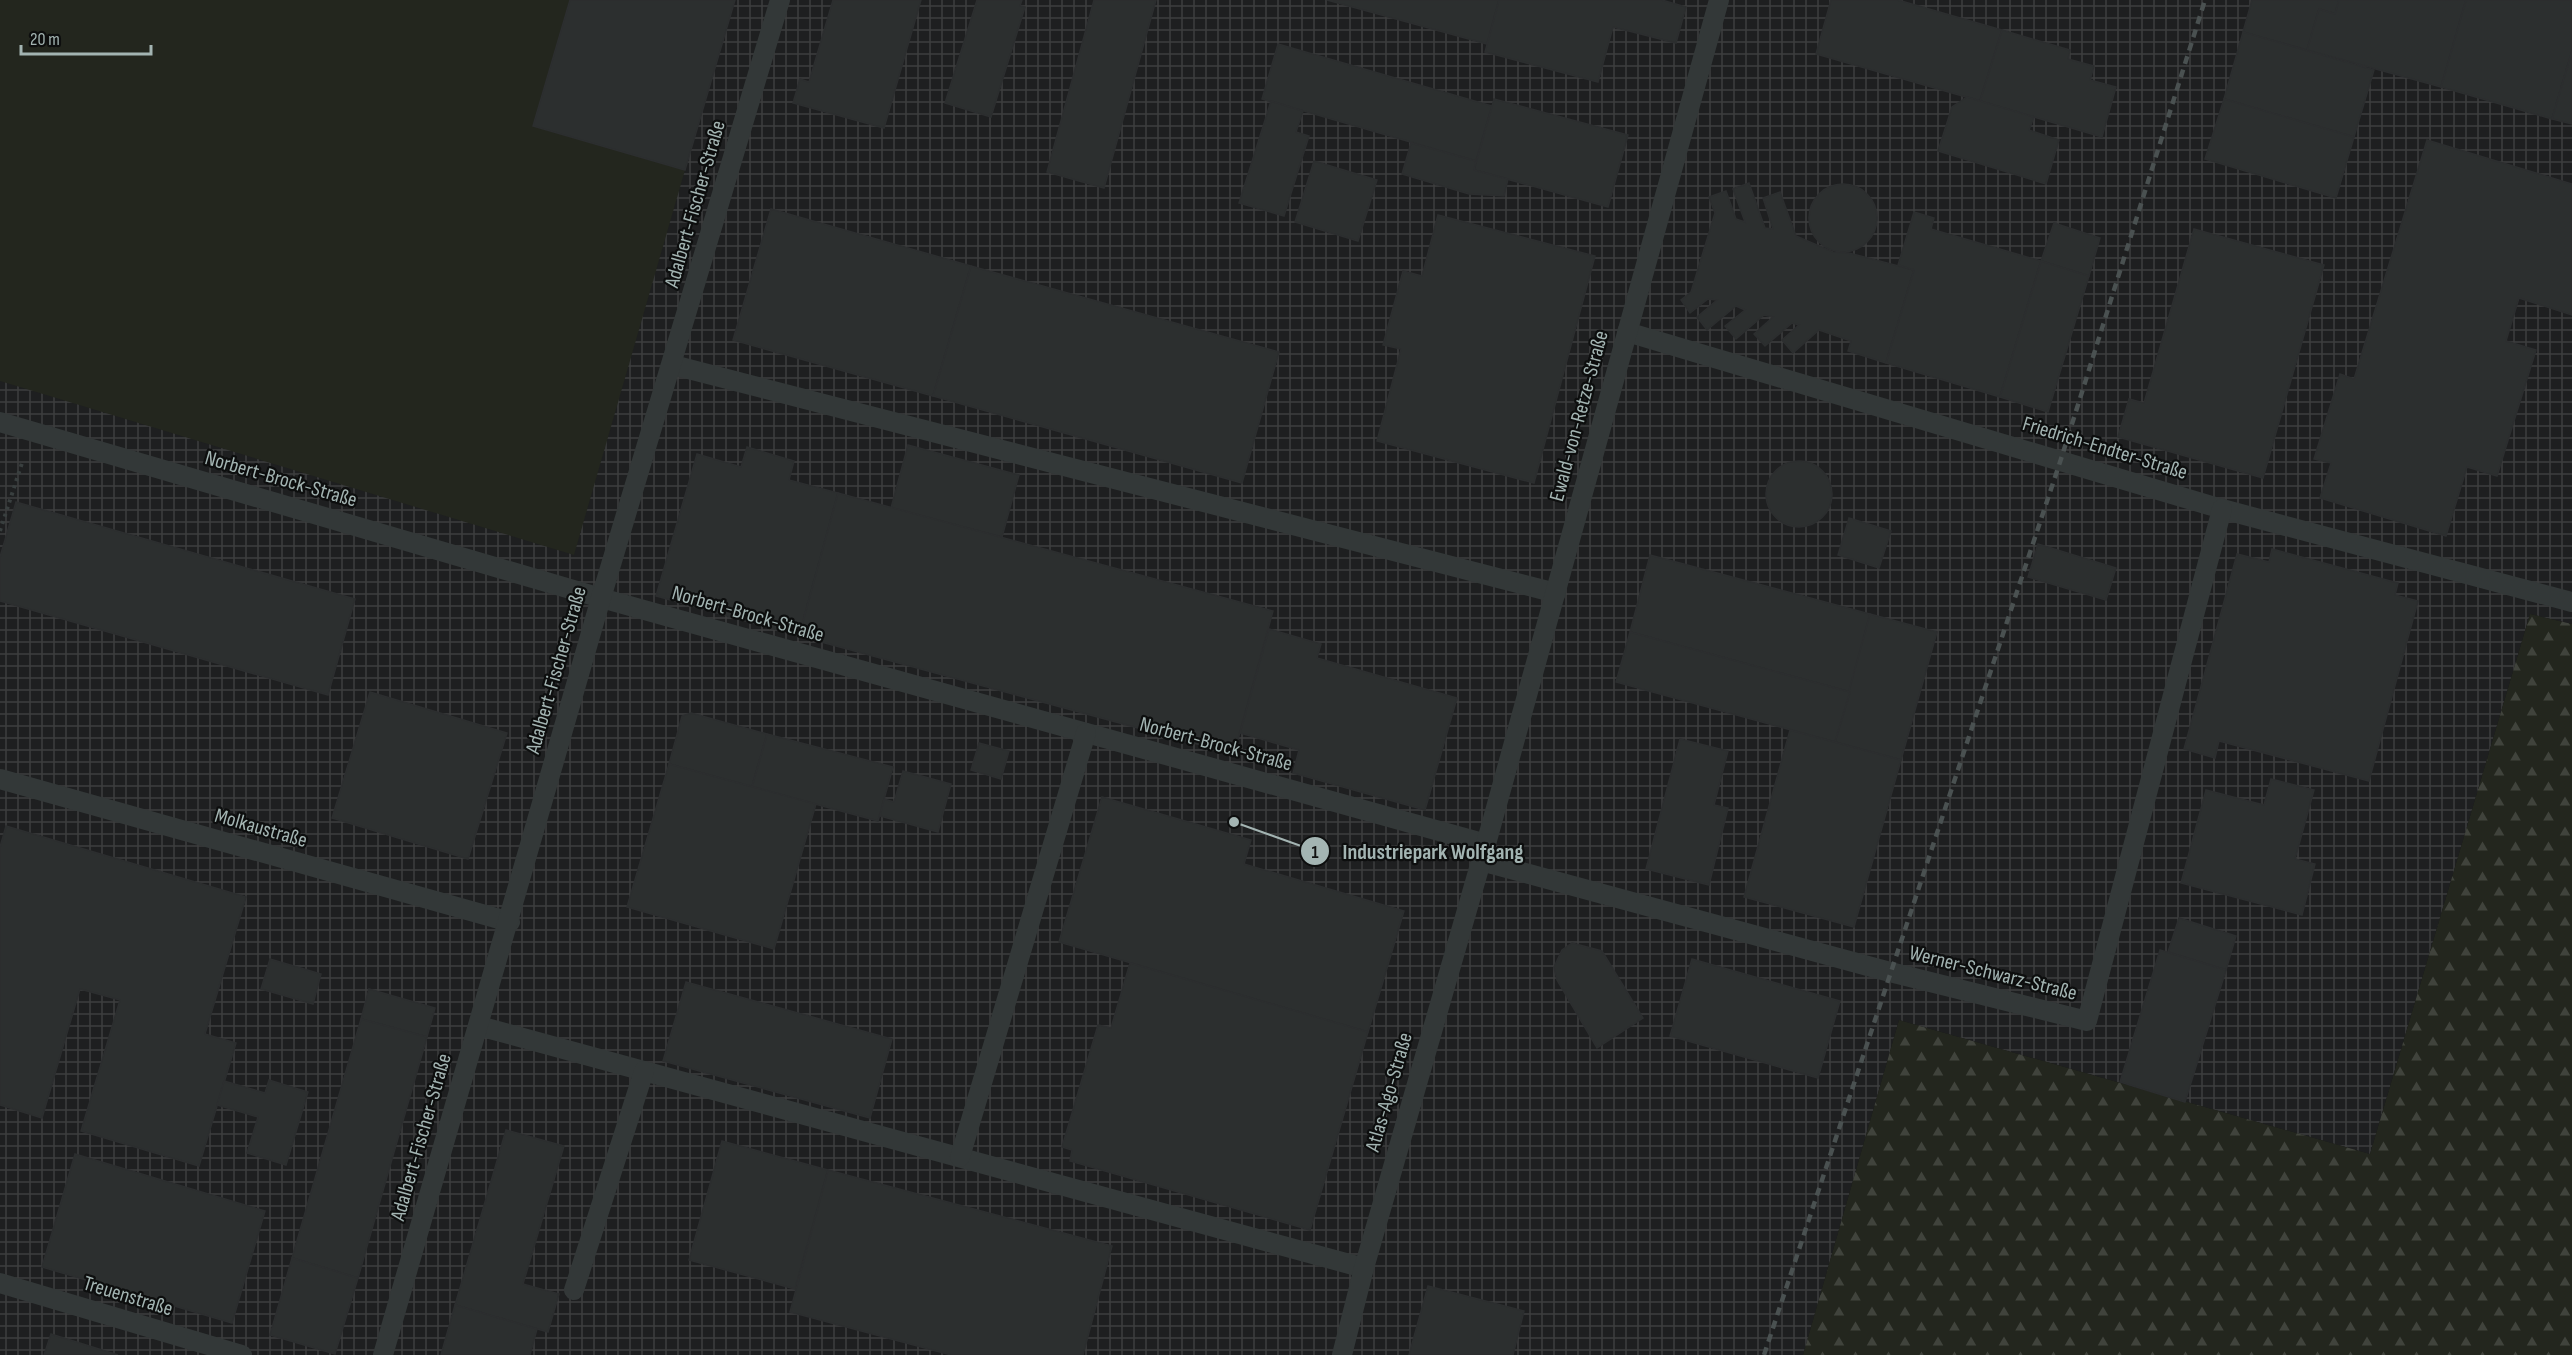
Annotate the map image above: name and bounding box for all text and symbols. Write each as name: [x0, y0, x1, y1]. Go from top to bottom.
scale bar: [21, 18, 152, 56]
text: 20 m: [30, 29, 60, 50]
street label: Adalbert-Fischer-Straße: [659, 118, 731, 291]
street label: Ewald-von-Retze-Straße: [1544, 328, 1614, 504]
street label: Friedrich-Endter-Straße: [2020, 411, 2190, 485]
street label: Norbert-Brock-Straße: [202, 445, 360, 513]
street label: Norbert-Brock-Straße: [669, 580, 827, 648]
street label: Adalbert-Fischer-Straße: [520, 584, 592, 757]
street label: Norbert-Brock-Straße: [1137, 712, 1295, 776]
street label: Molkaustraße: [212, 803, 310, 853]
callout: Industriepark Wolfgang: [1300, 831, 1535, 871]
text: Industriepark Wolfgang: [1343, 839, 1523, 866]
text: 1: [1311, 842, 1319, 863]
street label: Werner-Schwarz-Straße: [1906, 940, 2080, 1006]
street label: Atlas-Ago-Straße: [1360, 1030, 1418, 1155]
street label: Adalbert-Fischer-Straße: [385, 1051, 457, 1224]
street label: Treuenstraße: [80, 1271, 176, 1321]

